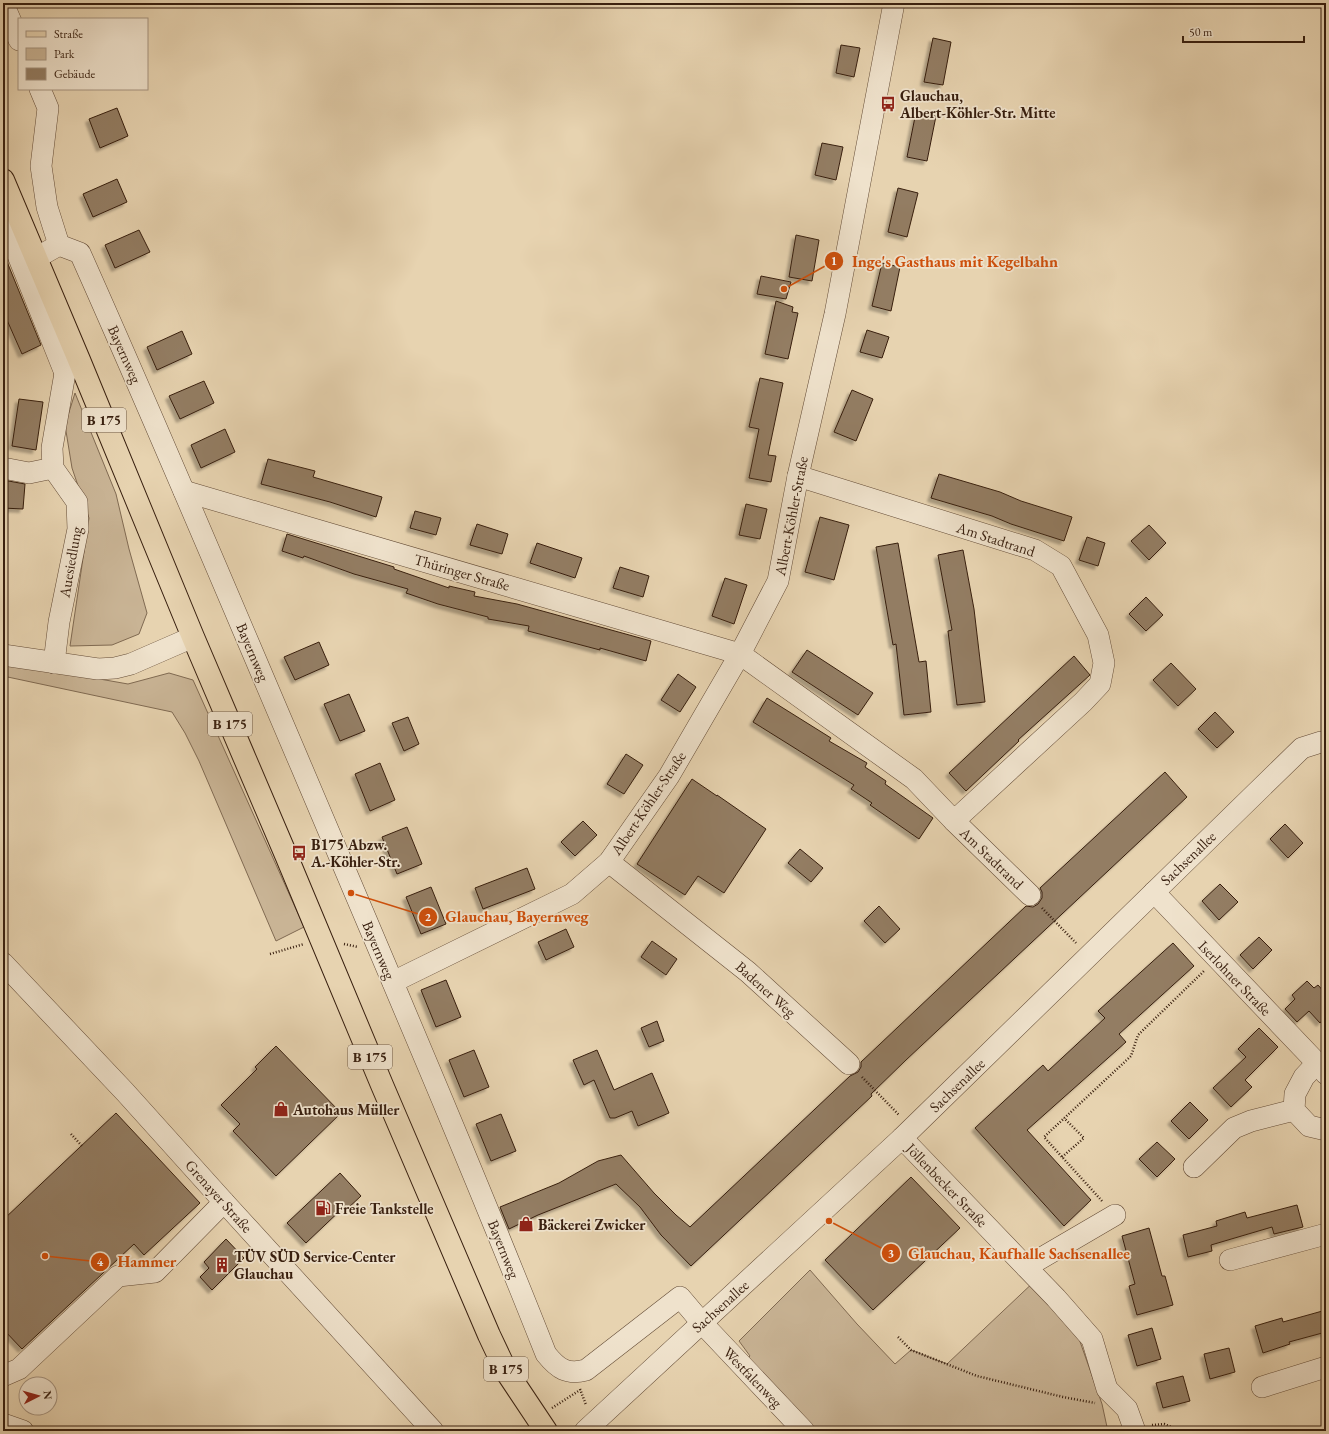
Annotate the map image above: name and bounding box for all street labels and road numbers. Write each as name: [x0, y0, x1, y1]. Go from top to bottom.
street label: Bayernweg: [104, 322, 146, 386]
road number: B 175: [82, 408, 126, 432]
street label: Albert-Köhler-Straße: [770, 455, 812, 578]
street label: Am Stadtrand: [953, 517, 1038, 561]
street label: Auesiedlung: [54, 524, 86, 600]
street label: Thüringer Straße: [412, 549, 512, 595]
street label: Bayernweg: [232, 620, 274, 684]
road number: B 175: [208, 712, 252, 736]
street label: Albert-Köhler-Straße: [606, 747, 690, 859]
street label: Am Stadtrand: [955, 822, 1028, 893]
street label: Sachsenallee: [1156, 827, 1220, 889]
street label: Bayernweg: [358, 918, 400, 982]
street label: Iserlohner Straße: [1194, 936, 1276, 1020]
street label: Badener Weg: [732, 957, 800, 1021]
road number: B 175: [348, 1045, 392, 1069]
street label: Sachsenallee: [925, 1054, 989, 1116]
street label: Jöllenbecker Straße: [901, 1137, 992, 1231]
street label: Grenayer Straße: [181, 1156, 257, 1237]
street label: Bayernweg: [484, 1217, 525, 1282]
street label: Sachsenallee: [688, 1275, 753, 1337]
street label: Westfalenweg: [719, 1343, 787, 1412]
road number: B 175: [484, 1357, 528, 1381]

